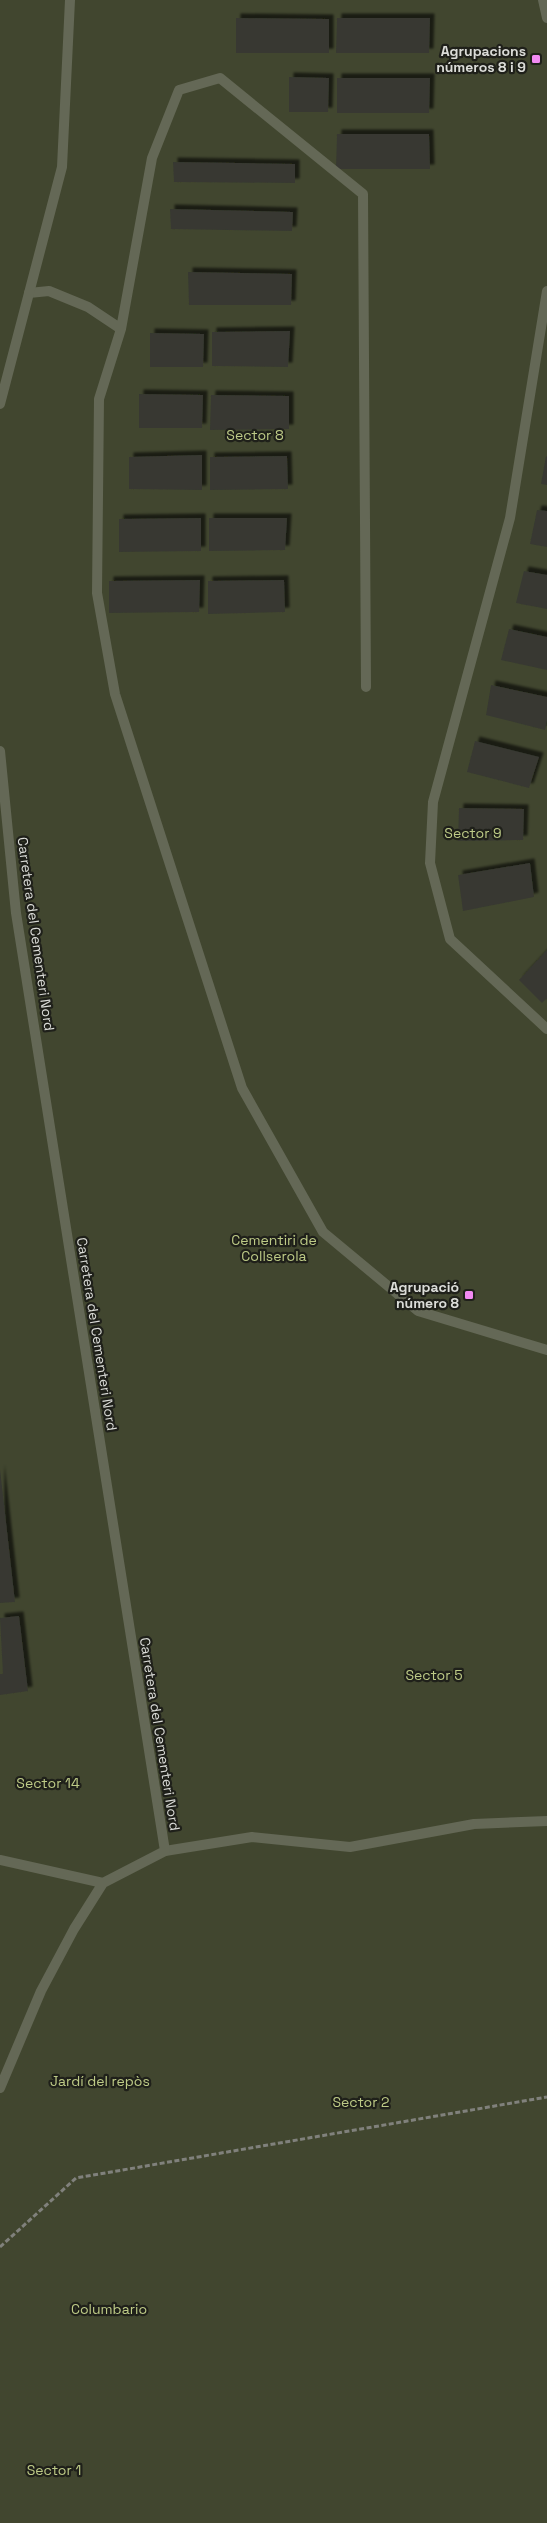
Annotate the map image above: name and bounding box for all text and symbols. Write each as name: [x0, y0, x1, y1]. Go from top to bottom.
place label: Agrupacions números 8 i 9: [436, 42, 526, 76]
marker: Agrupacions números 8 i 9: [530, 53, 542, 65]
park label: Sector 8: [226, 426, 284, 444]
park label: Sector 9: [444, 824, 502, 842]
street label: Carretera del Cementeri Nord: [13, 836, 59, 1032]
park label: Cementiri de Collserola: [231, 1231, 317, 1265]
street label: Carretera del Cementeri Nord: [73, 1236, 121, 1432]
place label: Agrupació número 8: [390, 1278, 460, 1312]
marker: Agrupació número 8: [463, 1289, 475, 1301]
street label: Carretera del Cementeri Nord: [136, 1636, 184, 1832]
park label: Sector 5: [405, 1666, 463, 1684]
park label: Sector 14: [16, 1774, 80, 1792]
park label: Jardí del repòs: [50, 2072, 150, 2090]
park label: Sector 2: [332, 2093, 390, 2111]
park label: Columbario: [71, 2300, 147, 2318]
park label: Sector 1: [27, 2461, 81, 2479]

